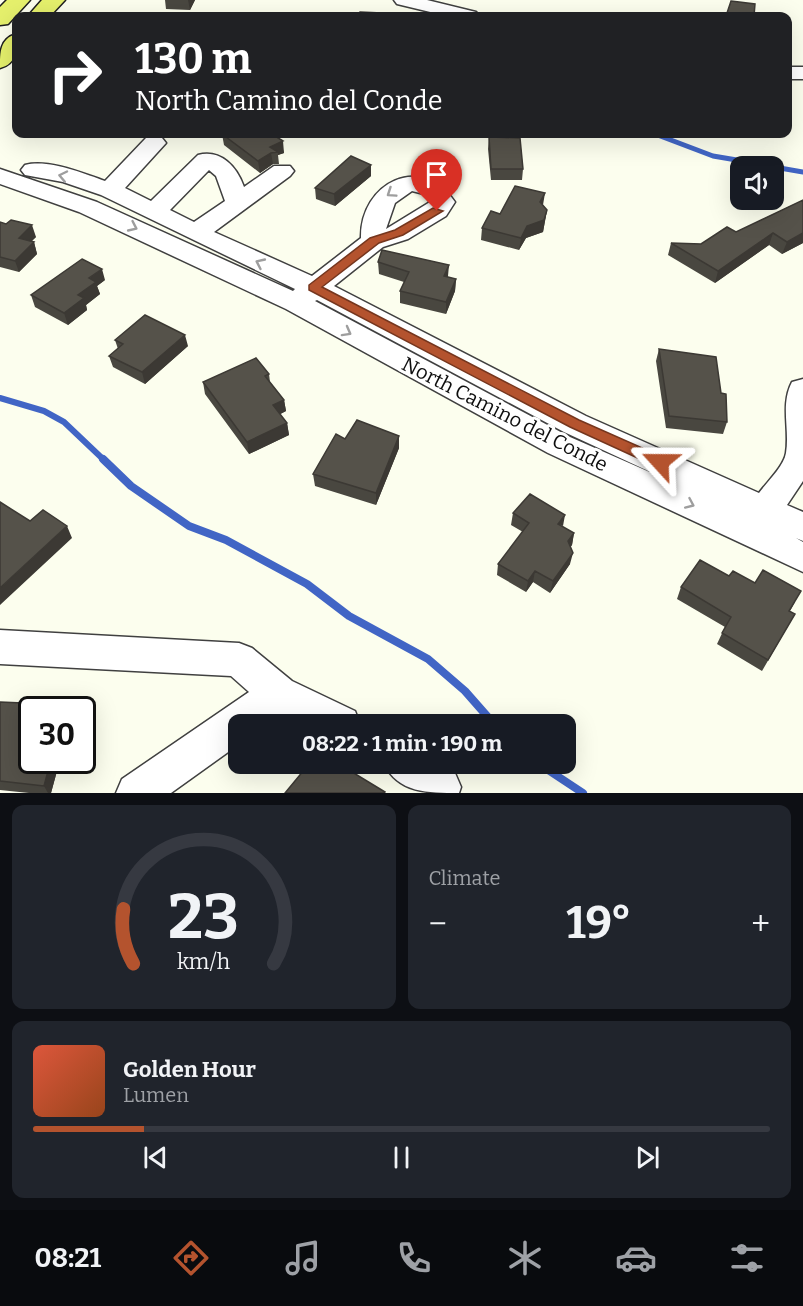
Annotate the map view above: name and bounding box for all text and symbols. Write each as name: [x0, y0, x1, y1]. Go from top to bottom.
text: 130 m: [135, 34, 252, 84]
icon: right: [36, 36, 114, 114]
text: North Camino del Conde: [135, 85, 443, 117]
pin: [411, 149, 462, 211]
map controls: [730, 156, 784, 210]
button: sound: [730, 156, 784, 210]
icon: arrive: [420, 158, 453, 191]
one-way arrow: [59, 170, 69, 183]
one-way arrow: [387, 186, 398, 197]
one-way arrow: [126, 220, 137, 232]
one-way arrow: [256, 258, 267, 270]
one-way arrow: [341, 324, 351, 336]
street label: North Camino del Conde: [398, 352, 612, 476]
position arrow: [628, 430, 692, 494]
one-way arrow: [683, 497, 694, 509]
speed limit sign: 30: [18, 696, 96, 774]
text: 08:22 · 1 min · 190 m: [302, 730, 502, 757]
text: Climate: [429, 866, 500, 890]
text: 23: [168, 880, 239, 955]
text: 19°: [566, 896, 632, 950]
text: −: [429, 904, 447, 944]
text: +: [751, 904, 770, 944]
text: km/h: [177, 949, 230, 975]
text: Golden Hour: [123, 1056, 256, 1083]
text: Lumen: [123, 1083, 189, 1107]
icon: previous: [139, 1141, 172, 1174]
icon: pause: [385, 1141, 418, 1174]
icon: next: [631, 1141, 664, 1174]
icon: directions: [170, 1237, 212, 1279]
icon: music: [282, 1237, 324, 1279]
icon: phone: [393, 1237, 435, 1279]
icon: climate: [504, 1237, 546, 1279]
icon: car: [615, 1237, 657, 1279]
icon: filters: [726, 1237, 768, 1279]
text: 08:21: [35, 1242, 101, 1274]

